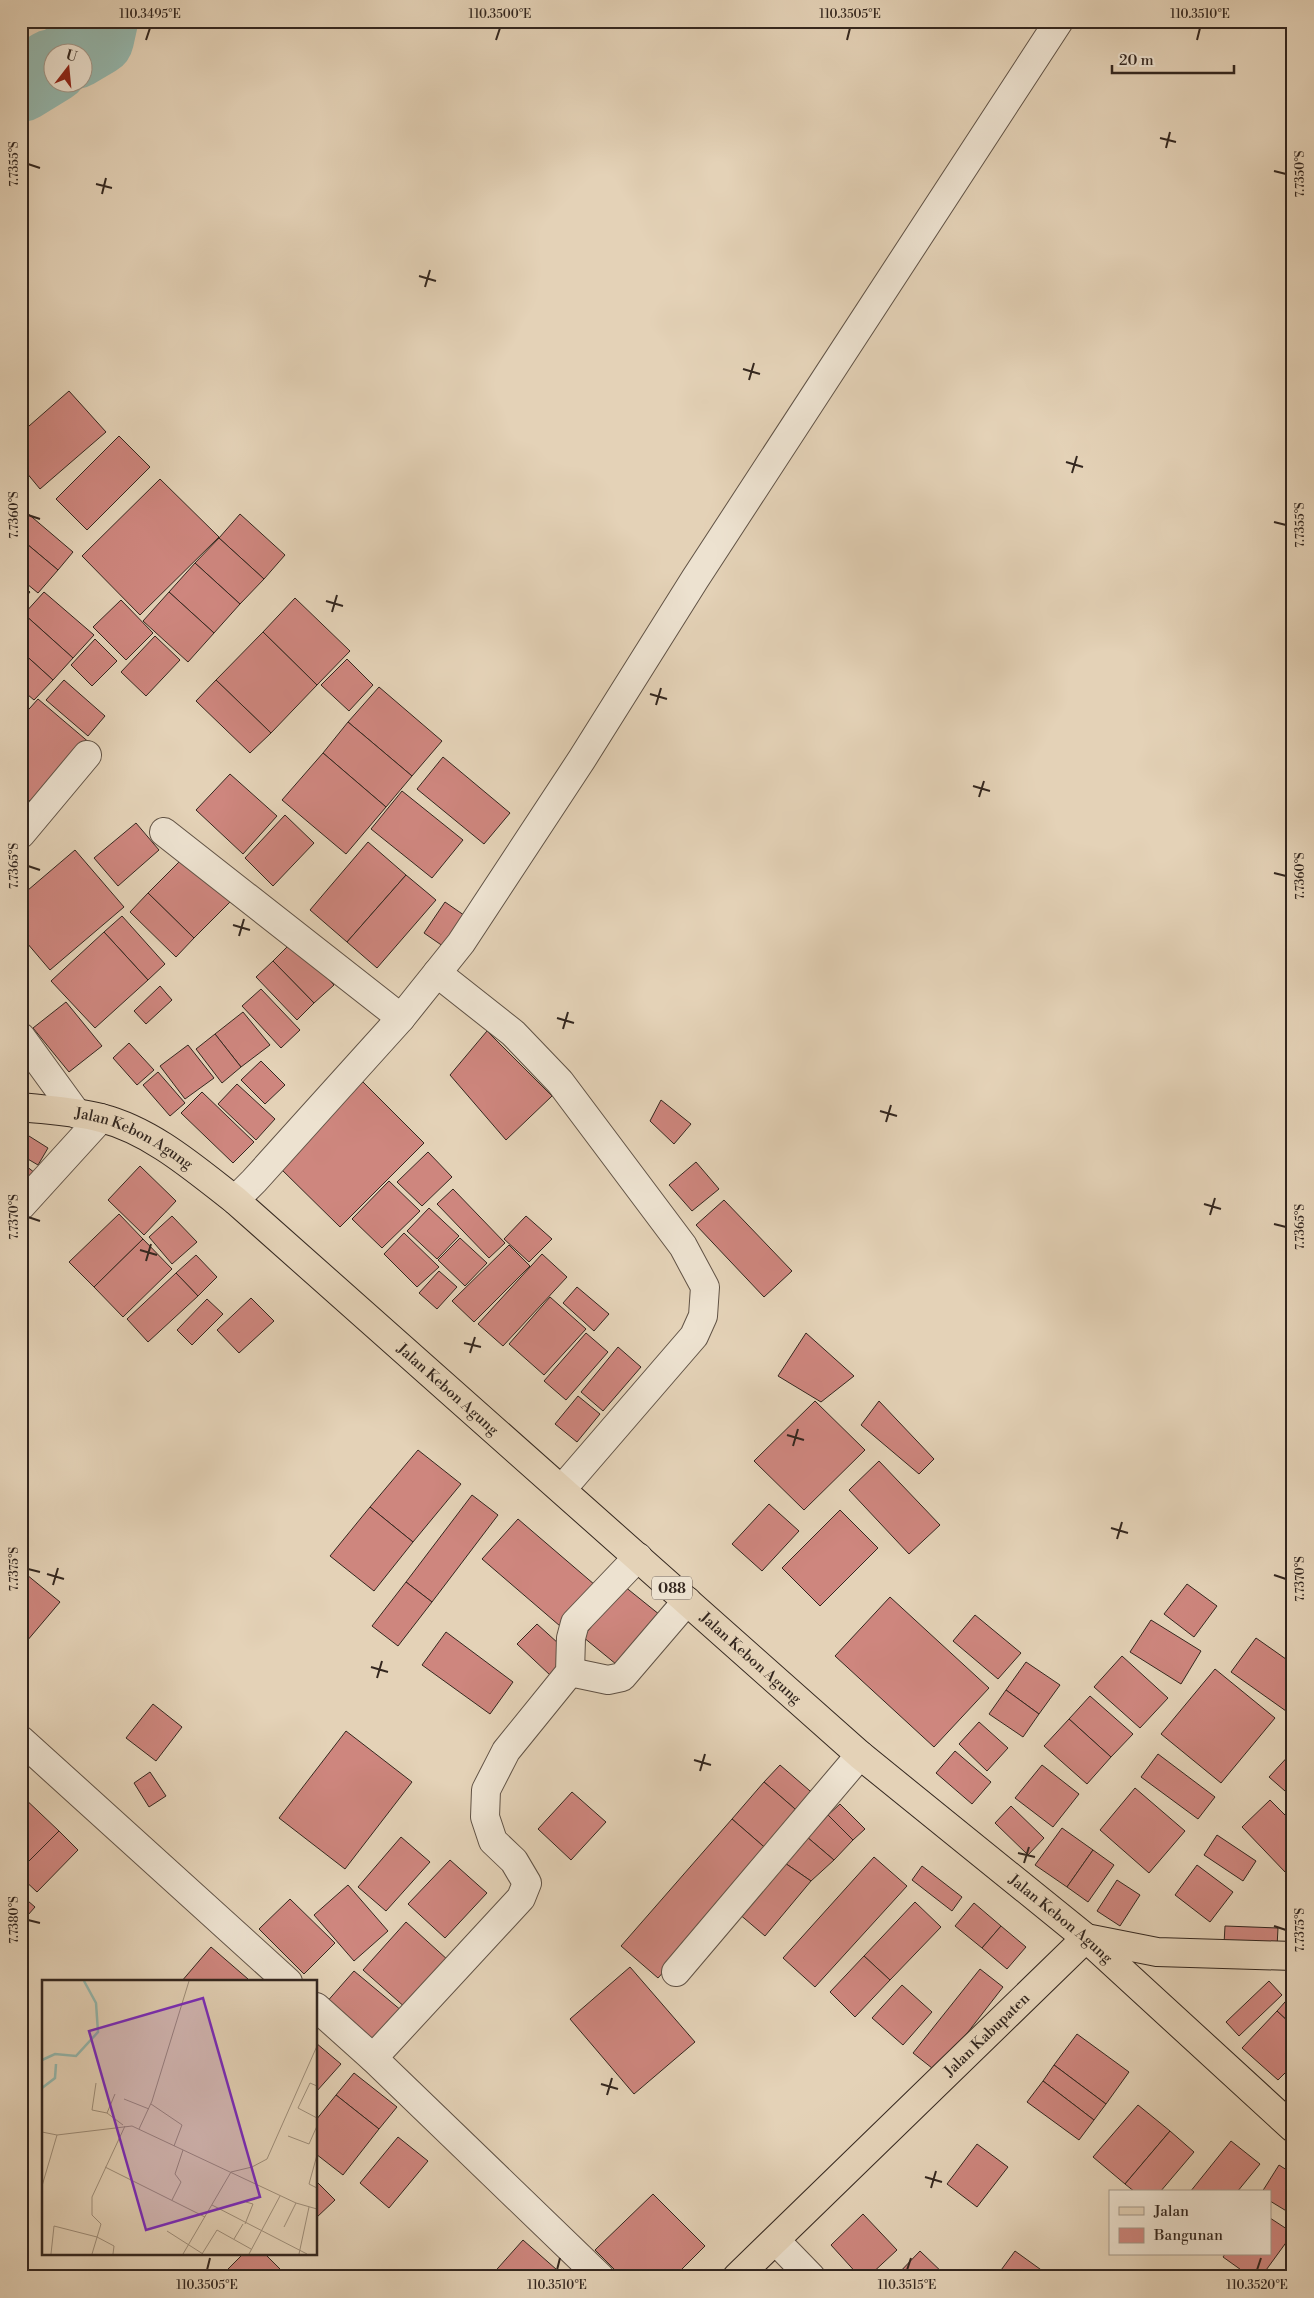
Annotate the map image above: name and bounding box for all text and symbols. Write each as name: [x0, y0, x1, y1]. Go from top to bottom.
text: 110.3495°E: [119, 7, 181, 22]
text: 110.3500°E: [469, 7, 531, 22]
text: 110.3505°E: [819, 7, 881, 22]
text: 110.3510°E: [1170, 7, 1230, 22]
north arrow: [42, 42, 92, 92]
scale bar: [1112, 42, 1234, 74]
text: U: [64, 46, 79, 67]
text: 20 m: [1119, 51, 1154, 70]
text: 7.7355°S: [7, 141, 22, 187]
text: 7.7350°S: [1293, 150, 1308, 197]
text: 7.7360°S: [7, 491, 22, 539]
text: 7.7355°S: [1293, 502, 1308, 548]
text: 7.7365°S: [7, 843, 22, 889]
text: 7.7360°S: [1293, 852, 1308, 900]
street label: Jalan Kebon Agung: [73, 1104, 197, 1174]
text: 7.7370°S: [7, 1194, 22, 1240]
text: 7.7365°S: [1293, 1204, 1308, 1250]
street label: Jalan Kebon Agung: [392, 1339, 503, 1440]
text: 7.7375°S: [7, 1547, 22, 1591]
text: 7.7370°S: [1293, 1556, 1308, 1602]
road number: 088: [652, 1576, 692, 1600]
street label: Jalan Kebon Agung: [695, 1608, 805, 1709]
street label: Jalan Kebon Agung: [1004, 1870, 1116, 1968]
text: 7.7380°S: [7, 1896, 22, 1944]
text: 7.7375°S: [1293, 1908, 1308, 1952]
inset map: [42, 1980, 318, 2256]
street label: Jalan Kabupaten: [939, 1989, 1034, 2082]
legend: [1109, 2190, 1272, 2256]
text: Jalan: [1153, 2202, 1189, 2221]
text: Bangunan: [1153, 2226, 1223, 2245]
text: 110.3505°E: [176, 2278, 238, 2293]
text: 110.3510°E: [527, 2278, 587, 2293]
text: 110.3515°E: [878, 2278, 936, 2293]
text: 110.3520°E: [1226, 2278, 1288, 2293]

